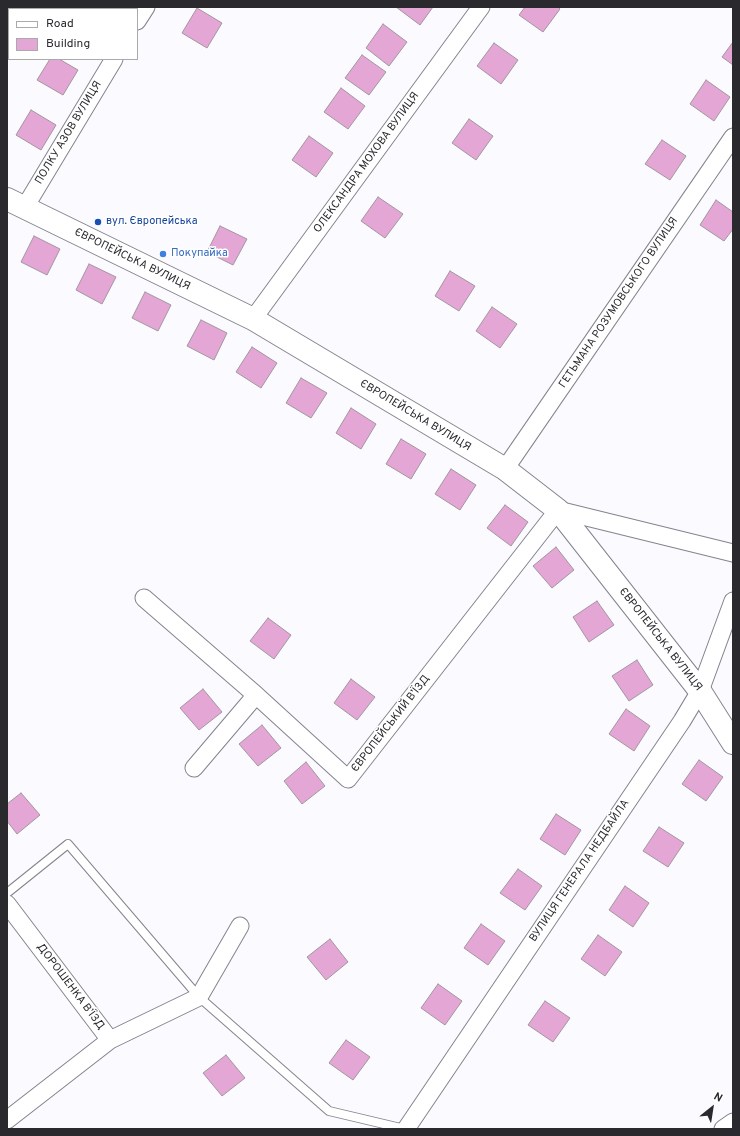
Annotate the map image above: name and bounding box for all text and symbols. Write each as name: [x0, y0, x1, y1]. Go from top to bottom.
legend: [8, 8, 138, 60]
text: Road: [46, 16, 74, 32]
text: Building: [46, 36, 90, 52]
street label: ПОЛКУ АЗОВ ВУЛИЦЯ: [33, 79, 105, 187]
street label: ОЛЕКСАНДРА МОХОВА ВУЛИЦЯ: [311, 90, 423, 236]
place label: вул. Європейська: [106, 215, 198, 229]
street label: ГЕТЬМАНА РОЗУМОВСЬКОГО ВУЛИЦЯ: [557, 215, 681, 391]
marker: вул. Європейська: [93, 217, 103, 227]
street label: ЄВРОПЕЙСЬКА ВУЛИЦЯ: [72, 226, 192, 294]
place label: Покупайка: [171, 247, 228, 261]
marker: Покупайка: [158, 249, 168, 259]
street label: ЄВРОПЕЙСЬКА ВУЛИЦЯ: [357, 378, 473, 454]
street label: ЄВРОПЕЙСЬКА ВУЛИЦЯ: [616, 586, 704, 694]
street label: ЄВРОПЕЙСЬКИЙ В’ЇЗД: [349, 673, 433, 775]
street label: ВУЛИЦЯ ГЕНЕРАЛА НЕДБАЙЛА: [527, 797, 633, 945]
street label: ДОРОШЕНКА В’ЇЗД: [33, 941, 107, 1033]
north arrow: [692, 1088, 732, 1128]
text: N: [711, 1090, 725, 1106]

